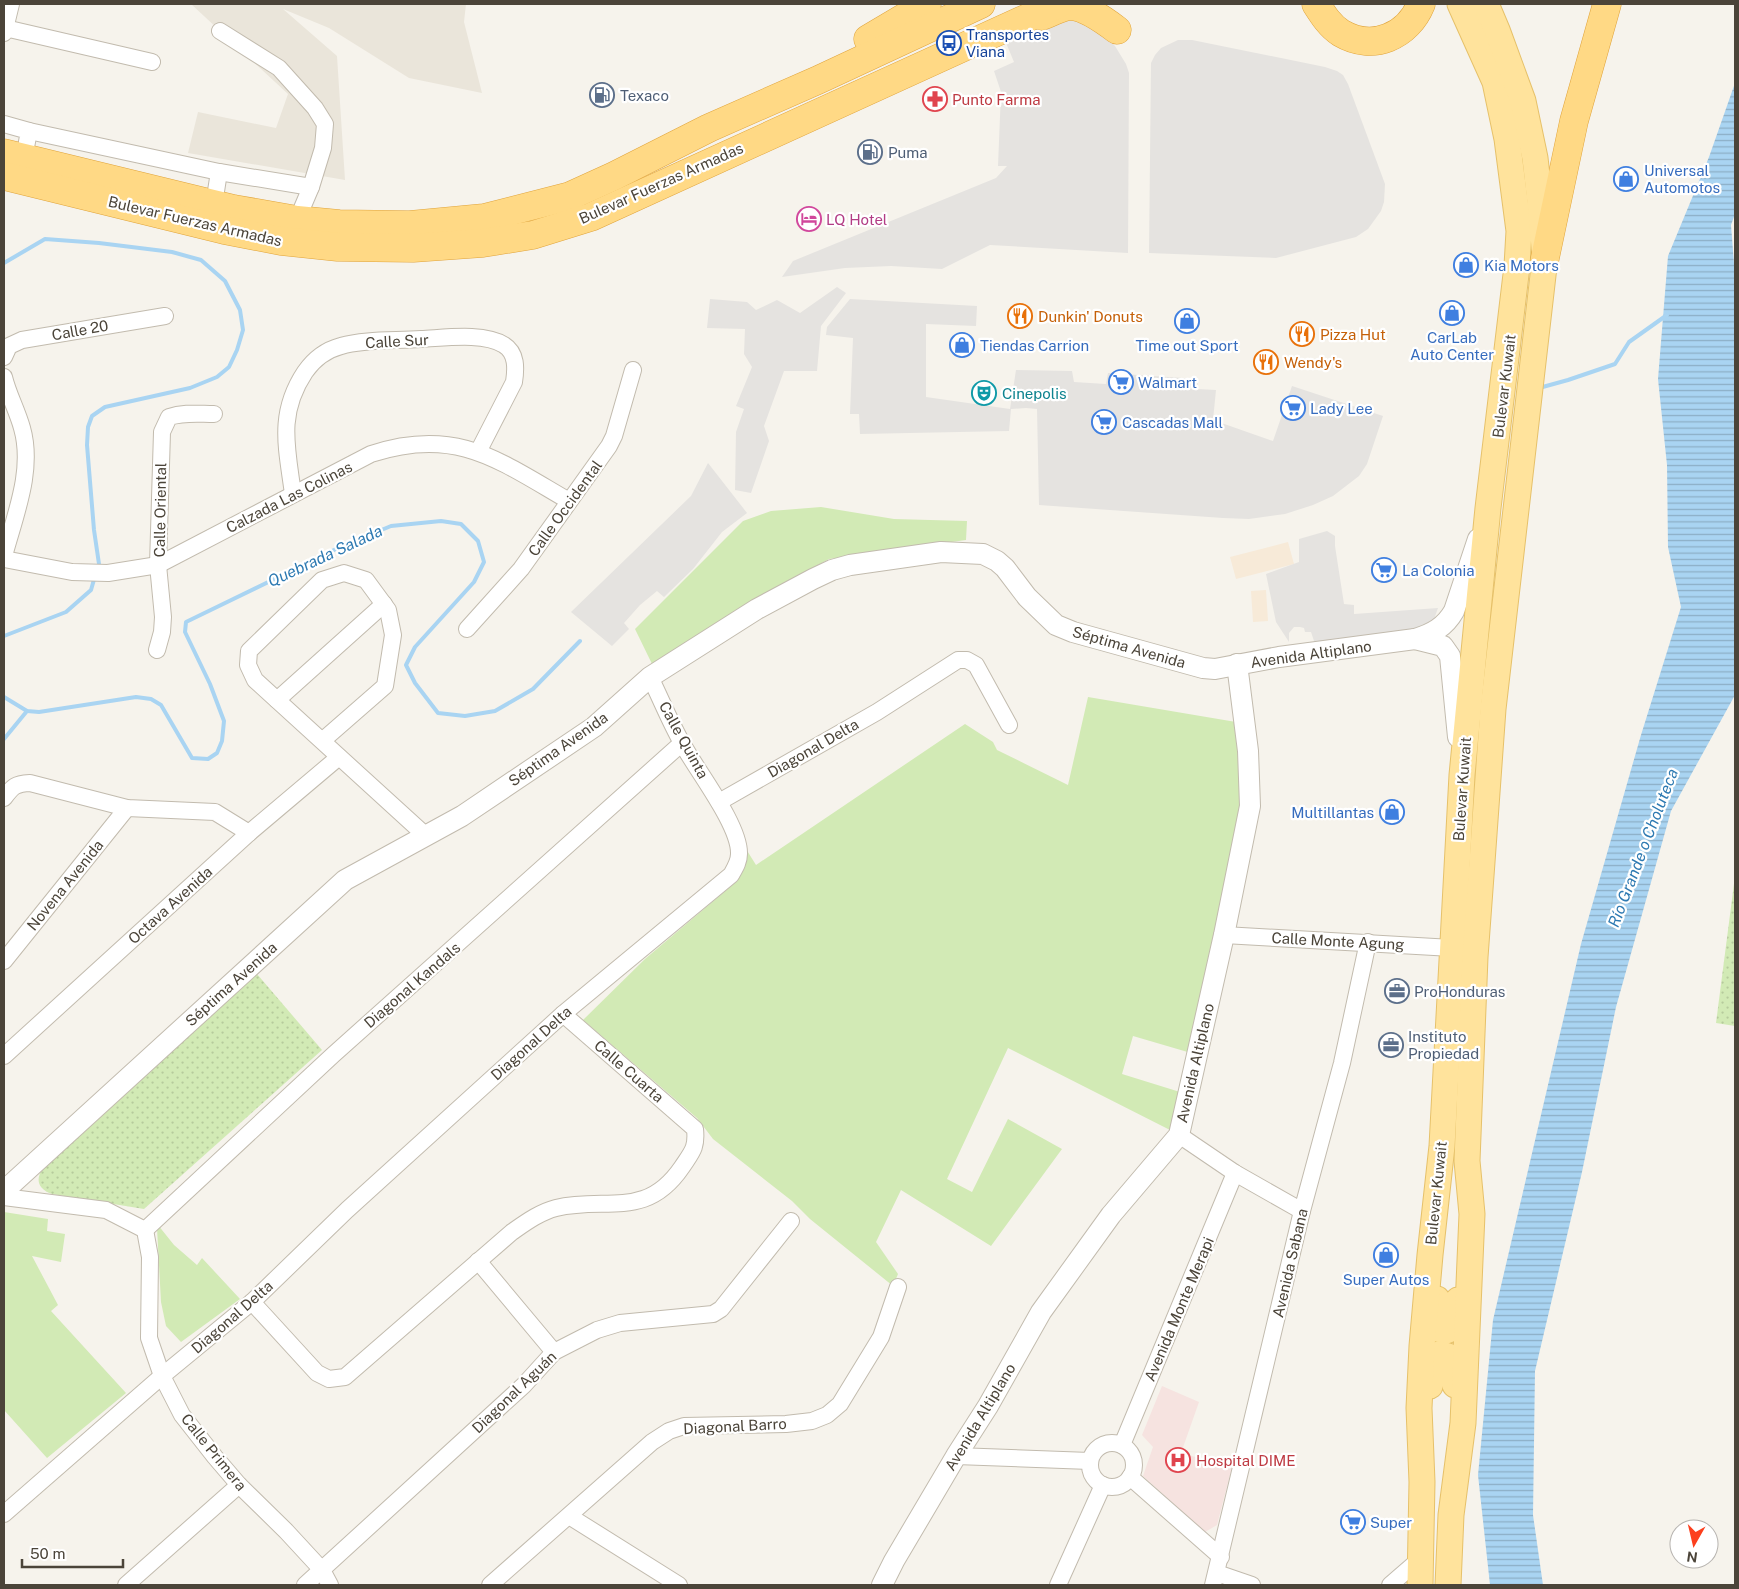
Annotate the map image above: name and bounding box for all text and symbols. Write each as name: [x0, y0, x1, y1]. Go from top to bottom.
place label: Transportes Viana: [966, 26, 1049, 60]
bus stop icon: Transportes Viana: [936, 30, 962, 56]
fuel station icon: Texaco: [589, 82, 615, 108]
pharmacy icon: Punto Farma: [922, 86, 948, 112]
place label: Texaco: [620, 87, 669, 104]
place label: Punto Farma: [952, 91, 1040, 108]
street label: Bulevar Fuerzas Armadas: [576, 139, 746, 227]
fuel station icon: Puma: [857, 139, 883, 165]
place label: Puma: [888, 144, 928, 161]
place label: Universal Automotos: [1644, 162, 1720, 196]
shop icon: Universal Automotos: [1613, 166, 1639, 192]
street label: Bulevar Fuerzas Armadas: [107, 193, 283, 249]
hotel icon: LQ Hotel: [796, 206, 822, 232]
place label: LQ Hotel: [826, 211, 887, 228]
shop icon: Kia Motors: [1453, 252, 1479, 278]
place label: Kia Motors: [1484, 257, 1559, 274]
shop icon: CarLab Auto Center: [1439, 300, 1465, 326]
restaurant icon: Dunkin' Donuts: [1007, 303, 1033, 329]
place label: Dunkin' Donuts: [1038, 308, 1143, 325]
shop icon: Time out Sport: [1174, 308, 1200, 334]
street label: Calle 20: [50, 317, 110, 343]
restaurant icon: Pizza Hut: [1289, 321, 1315, 347]
place label: Pizza Hut: [1320, 326, 1386, 343]
place label: CarLab Auto Center: [1410, 329, 1494, 363]
street label: Calle Sur: [365, 331, 429, 351]
shop icon: Tiendas Carrion: [949, 332, 975, 358]
street label: Bulevar Kuwait: [1489, 333, 1519, 439]
place label: Tiendas Carrion: [980, 337, 1089, 354]
place label: Time out Sport: [1135, 337, 1239, 354]
restaurant icon: Wendy's: [1253, 349, 1279, 375]
place label: Wendy's: [1284, 354, 1342, 371]
supermarket icon: Walmart: [1108, 369, 1134, 395]
place label: Walmart: [1138, 374, 1197, 391]
theatre icon: Cinepolis: [971, 380, 997, 406]
place label: Cinepolis: [1002, 385, 1066, 402]
supermarket icon: Lady Lee: [1280, 395, 1306, 421]
place label: Lady Lee: [1310, 400, 1373, 417]
supermarket icon: Cascadas Mall: [1091, 409, 1117, 435]
place label: Cascadas Mall: [1122, 414, 1223, 431]
street label: Calle Occidental: [525, 457, 605, 559]
street label: Calzada Las Colinas: [223, 458, 355, 536]
street label: Calle Oriental: [151, 462, 169, 558]
water label: Quebrada Salada: [265, 521, 385, 591]
supermarket icon: La Colonia: [1371, 557, 1397, 583]
place label: La Colonia: [1402, 562, 1474, 579]
street label: Séptima Avenida: [1070, 623, 1188, 671]
street label: Avenida Altiplano: [1249, 637, 1373, 671]
street label: Calle Quinta: [656, 699, 712, 781]
street label: Séptima Avenida: [505, 709, 611, 789]
street label: Diagonal Delta: [765, 715, 861, 781]
street label: Bulevar Kuwait: [1450, 736, 1474, 842]
water label: Río Grande o Choluteca: [1604, 766, 1682, 930]
shop icon: Multillantas: [1379, 799, 1405, 825]
place label: Multillantas: [1291, 804, 1374, 821]
street label: Novena Avenida: [23, 836, 107, 934]
street label: Octava Avenida: [125, 863, 215, 947]
street label: Calle Monte Agung: [1271, 929, 1405, 953]
street label: Séptima Avenida: [182, 939, 280, 1029]
street label: Diagonal Kandals: [361, 939, 463, 1031]
office icon: ProHonduras: [1384, 978, 1410, 1004]
place label: ProHonduras: [1414, 983, 1505, 1000]
street label: Avenida Altiplano: [1173, 1002, 1217, 1124]
street label: Diagonal Delta: [487, 1003, 575, 1083]
place label: Instituto Propiedad: [1408, 1028, 1479, 1062]
office icon: Instituto Propiedad: [1378, 1032, 1404, 1058]
street label: Calle Cuarta: [591, 1036, 667, 1106]
street label: Bulevar Kuwait: [1422, 1140, 1450, 1246]
street label: Avenida Sabana: [1269, 1207, 1311, 1319]
street label: Avenida Monte Merapi: [1141, 1234, 1217, 1384]
shop icon: Super Autos: [1373, 1242, 1399, 1268]
place label: Super Autos: [1343, 1271, 1429, 1288]
street label: Diagonal Delta: [188, 1277, 276, 1357]
street label: Diagonal Aguán: [468, 1348, 560, 1436]
street label: Avenida Altiplano: [941, 1360, 1019, 1474]
street label: Calle Primera: [178, 1410, 250, 1494]
street label: Diagonal Barro: [683, 1415, 787, 1437]
hospital icon: Hospital DIME: [1165, 1447, 1191, 1473]
place label: Hospital DIME: [1196, 1452, 1296, 1469]
supermarket icon: Super: [1340, 1509, 1366, 1535]
place label: Super: [1370, 1514, 1412, 1531]
north arrow: [1669, 1519, 1719, 1569]
scale bar: [22, 1536, 124, 1568]
text: 50 m: [30, 1545, 65, 1562]
text: N: [1686, 1548, 1699, 1566]

